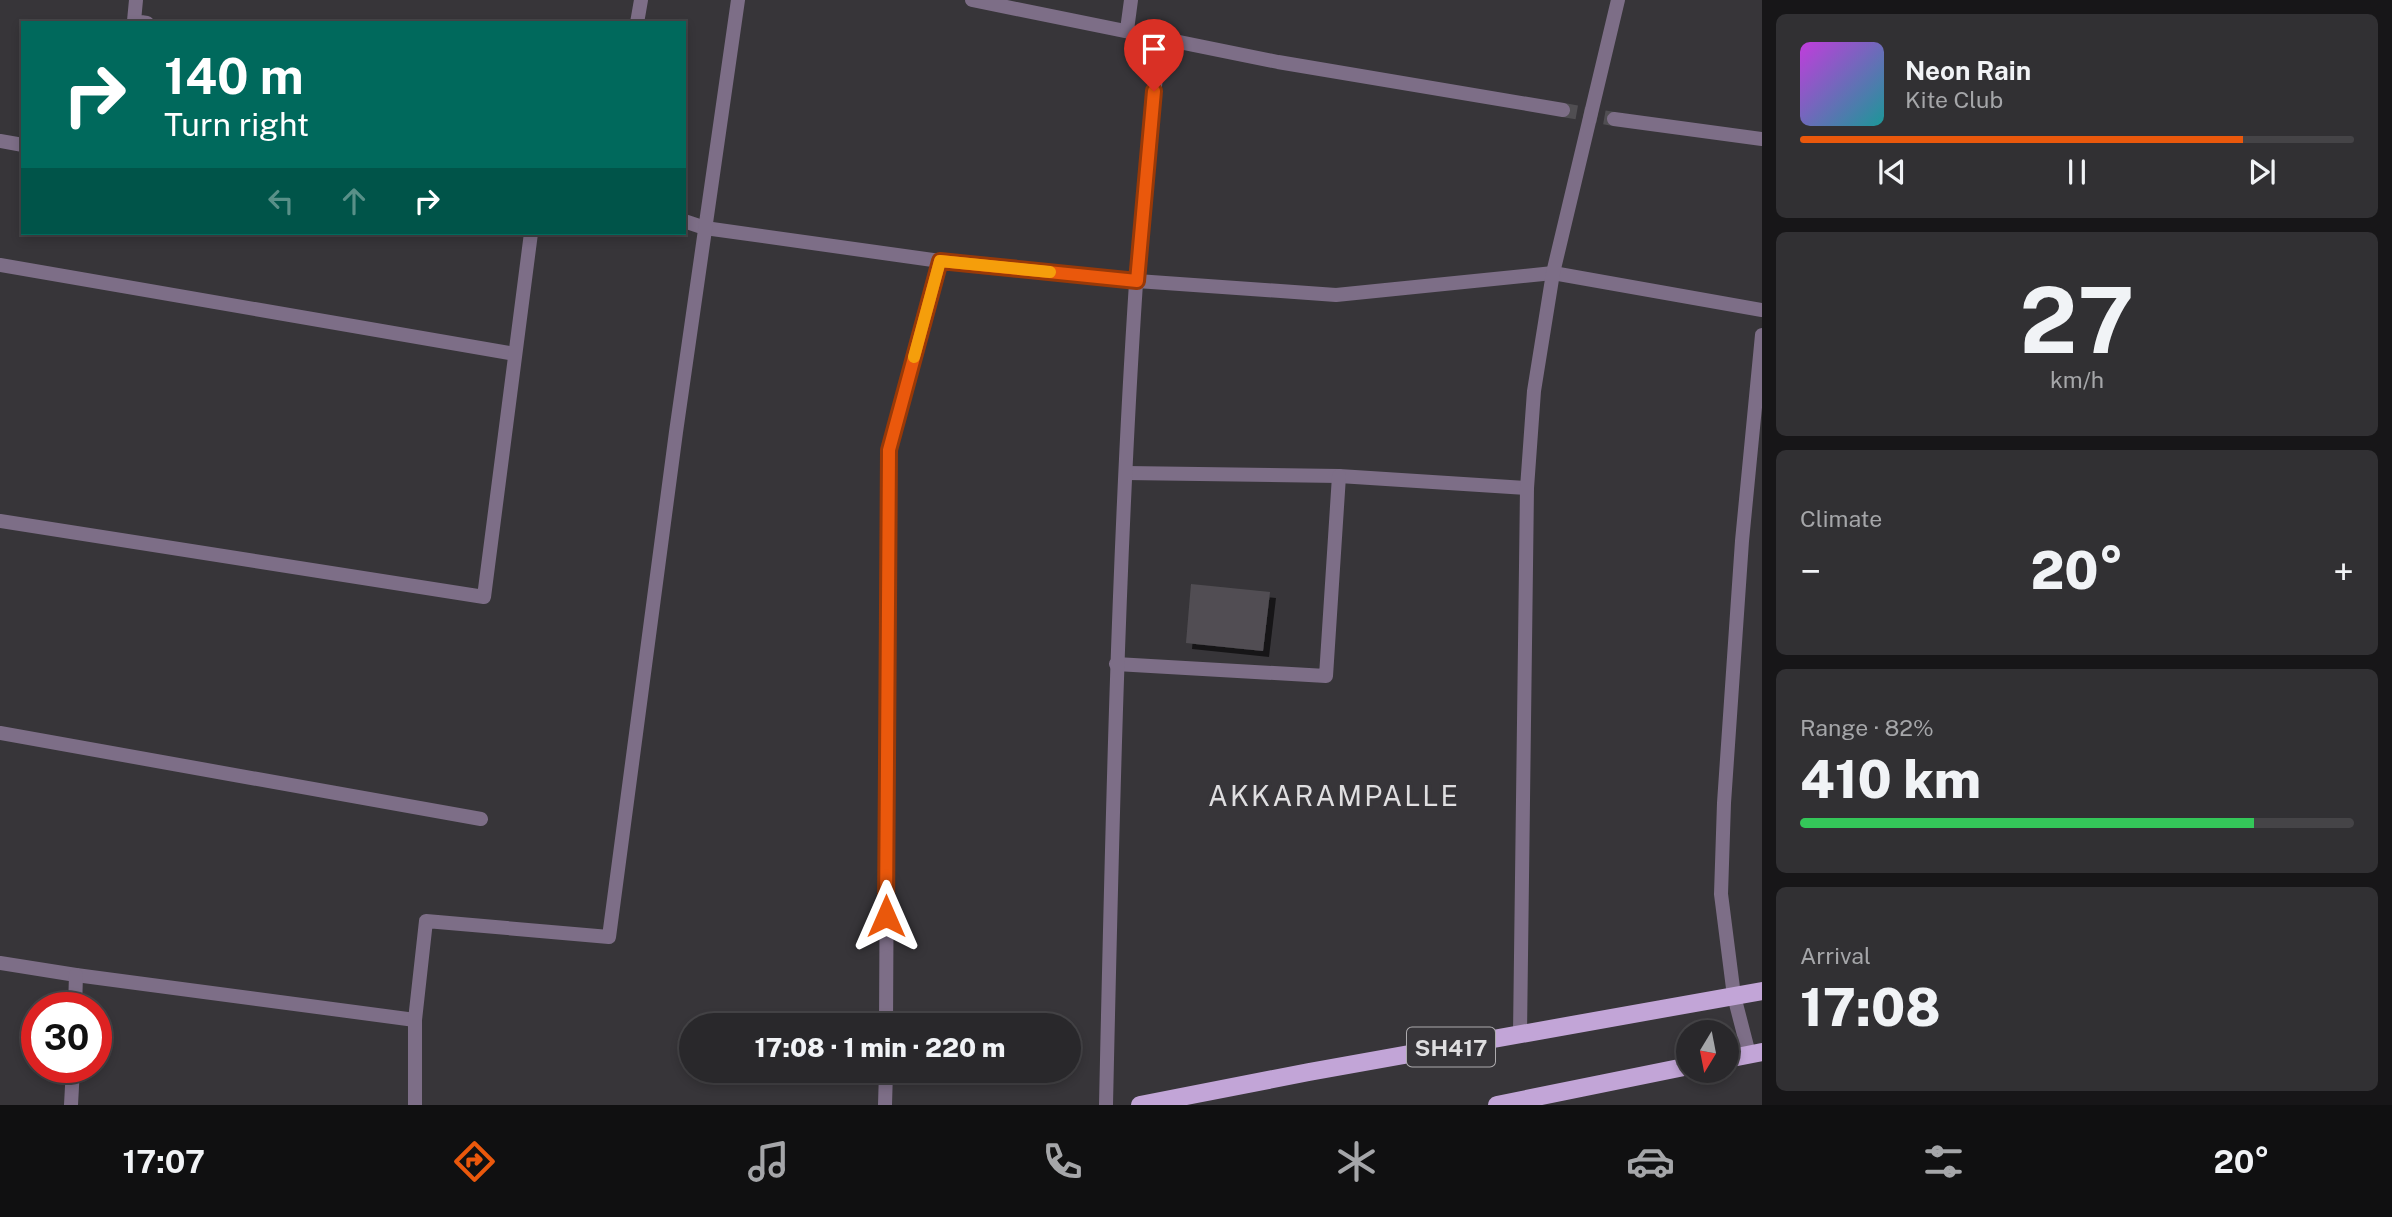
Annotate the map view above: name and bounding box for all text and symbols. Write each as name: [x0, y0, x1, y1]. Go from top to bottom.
pin: [1124, 19, 1184, 91]
icon: arrive: [1135, 30, 1173, 68]
text: 140 m: [164, 47, 304, 105]
icon: right: [49, 49, 140, 140]
text: Neon Rain: [1905, 55, 2031, 86]
text: Kite Club: [1905, 86, 2003, 113]
text: Turn right: [164, 106, 309, 143]
icon: previous: [1873, 153, 1911, 191]
icon: pause: [2058, 153, 2096, 191]
icon: next: [2243, 153, 2281, 191]
icon: left: [262, 182, 300, 220]
icon: ahead: [335, 182, 373, 220]
icon: right: [408, 182, 446, 220]
text: 27: [2020, 267, 2134, 373]
text: km/h: [2050, 366, 2104, 393]
text: Climate: [1800, 505, 1882, 532]
text: 20°: [2030, 540, 2124, 601]
text: −: [1800, 549, 1821, 594]
text: +: [2333, 549, 2354, 594]
text: Range · 82%: [1800, 714, 1934, 741]
text: 410 km: [1800, 749, 1981, 810]
district label: AKKARAMPALLE: [1208, 779, 1460, 812]
position arrow: [849, 879, 923, 953]
text: Arrival: [1800, 942, 1871, 969]
text: 17:08: [1800, 977, 1941, 1038]
speed limit sign: 30: [21, 992, 112, 1083]
north arrow: [1676, 1020, 1740, 1083]
map controls: [1676, 1020, 1739, 1083]
road number: SH417: [1407, 1028, 1495, 1066]
text: 17:08 · 1 min · 220 m: [754, 1032, 1006, 1063]
icon: directions: [450, 1137, 499, 1186]
icon: music: [744, 1137, 793, 1186]
icon: phone: [1038, 1137, 1087, 1186]
icon: climate: [1332, 1137, 1381, 1186]
icon: car: [1626, 1137, 1675, 1186]
icon: filters: [1919, 1137, 1968, 1186]
text: 17:07: [122, 1143, 205, 1180]
text: 20°: [2213, 1143, 2270, 1180]

